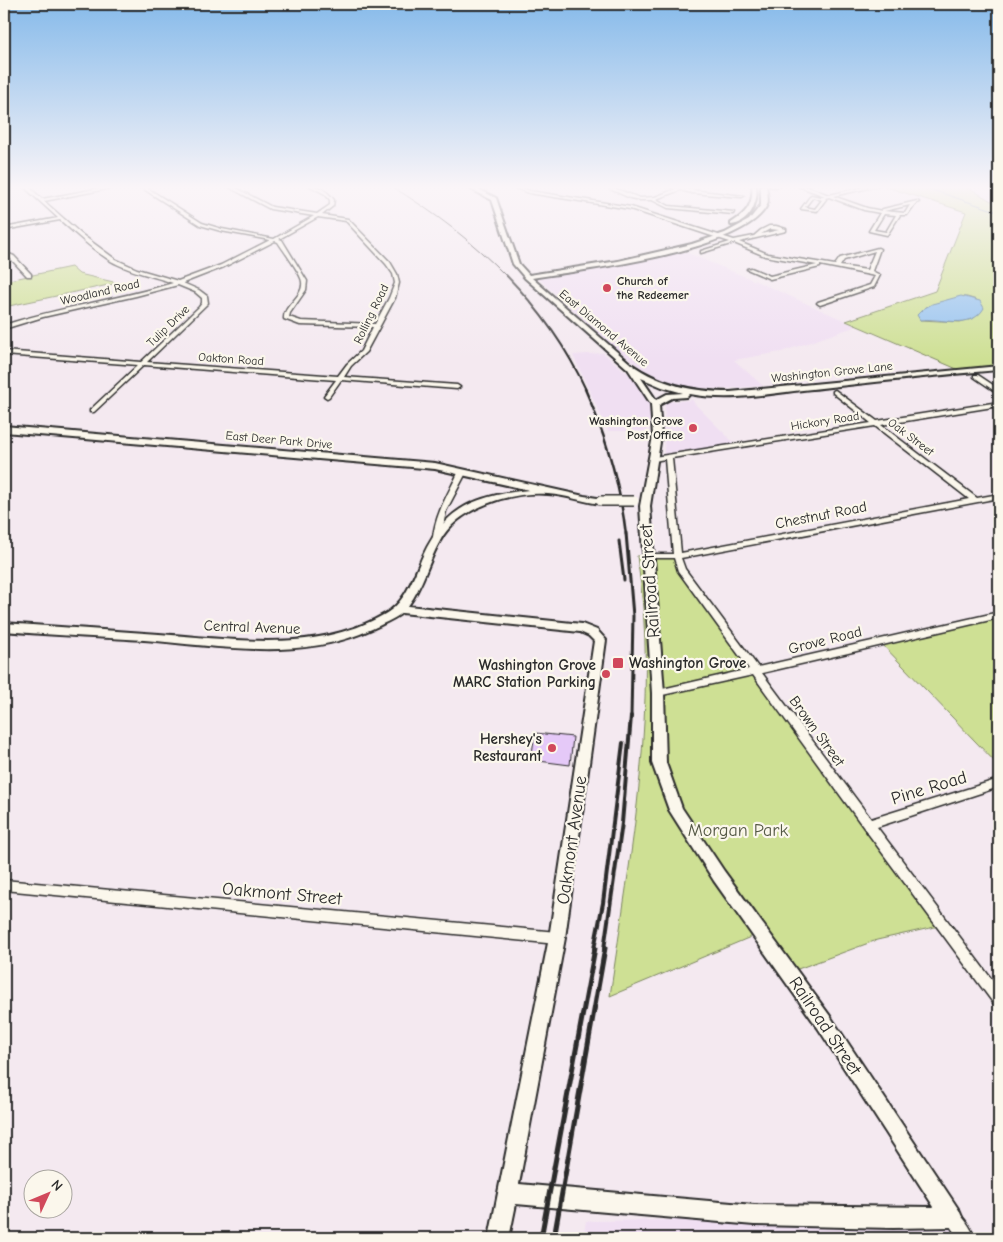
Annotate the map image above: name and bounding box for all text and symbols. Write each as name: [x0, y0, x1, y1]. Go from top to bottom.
place label: Church of the Redeemer: [616, 274, 689, 302]
street label: Woodland Road: [59, 276, 141, 308]
street label: Rolling Road: [351, 282, 391, 346]
marker: Church of the Redeemer: [601, 282, 613, 294]
street label: East Diamond Avenue: [557, 287, 651, 369]
street label: Tulip Drive: [144, 302, 192, 350]
street label: Oakton Road: [198, 350, 264, 368]
street label: Washington Grove Lane: [771, 359, 893, 385]
street label: Hickory Road: [790, 409, 860, 433]
place label: Washington Grove Post Office: [589, 414, 683, 442]
street label: Oak Street: [885, 415, 937, 459]
marker: Washington Grove Post Office: [687, 422, 699, 434]
street label: East Deer Park Drive: [225, 428, 333, 452]
street label: Chestnut Road: [774, 497, 868, 533]
street label: Railroad Street: [635, 523, 664, 639]
street label: Central Avenue: [203, 616, 301, 638]
street label: Grove Road: [786, 622, 864, 658]
place label: Washington Grove: [629, 654, 746, 672]
place label: Washington Grove MARC Station Parking: [453, 656, 596, 691]
marker: Washington Grove: [611, 656, 625, 670]
marker: Washington Grove MARC Station Parking: [600, 668, 612, 680]
street label: Brown Street: [785, 692, 849, 770]
place label: Hershey's Restaurant: [473, 730, 543, 765]
marker: Hershey's Restaurant: [546, 742, 558, 754]
street label: Pine Road: [889, 767, 969, 809]
street label: Oakmont Avenue: [553, 774, 591, 906]
park label: Morgan Park: [688, 820, 789, 841]
street label: Oakmont Street: [221, 878, 344, 910]
street label: Railroad Street: [784, 973, 866, 1080]
north arrow: [22, 1170, 72, 1220]
text: N: [48, 1176, 66, 1195]

